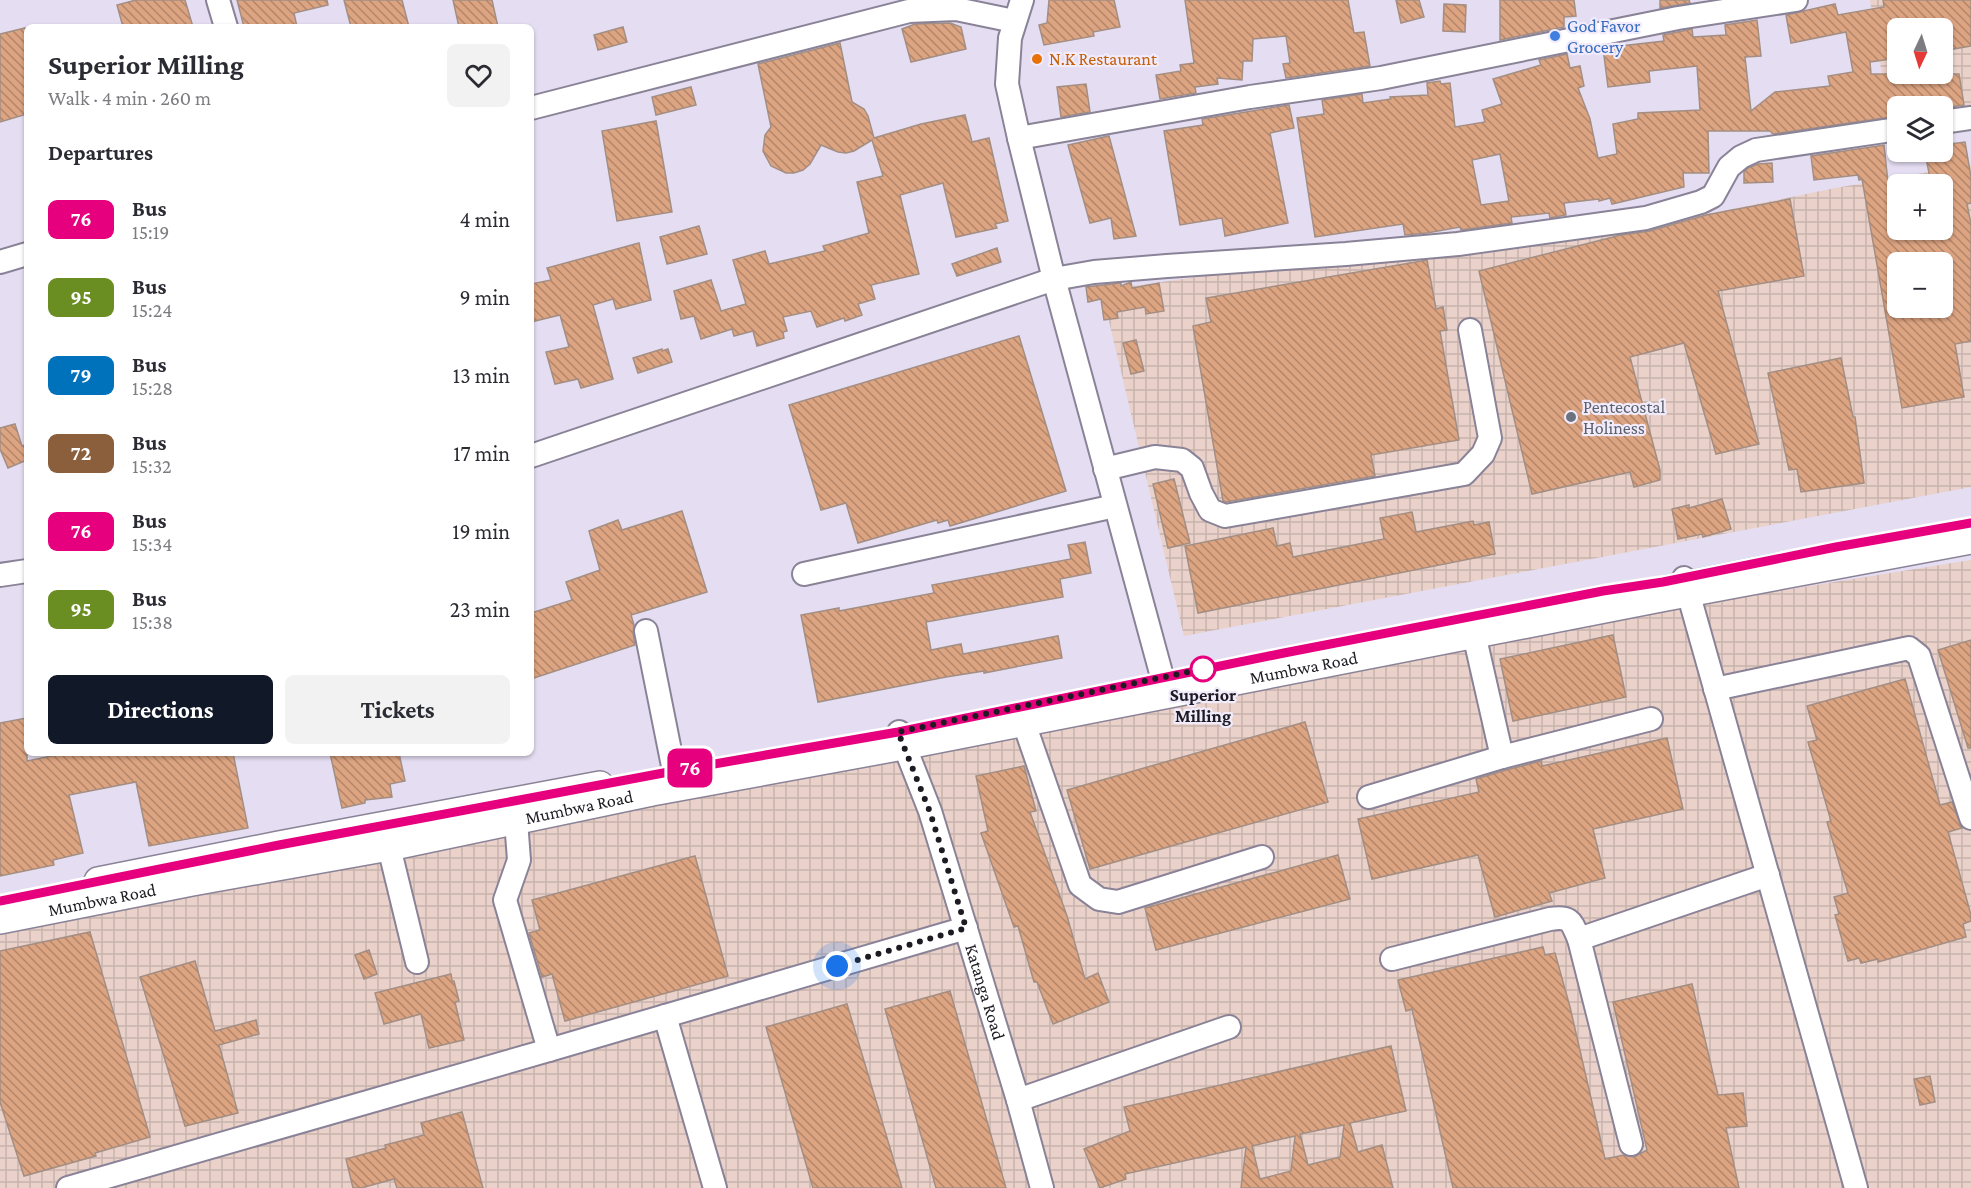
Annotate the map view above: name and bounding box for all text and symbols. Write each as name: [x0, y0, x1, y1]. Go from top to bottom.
place label: God Favor Grocery: [1567, 16, 1641, 57]
north arrow: [1887, 18, 1953, 84]
map controls: [1887, 18, 1953, 318]
marker: God Favor Grocery: [1548, 29, 1562, 43]
button: heart: [447, 44, 510, 107]
text: Superior Milling: [48, 49, 244, 80]
place label: N.K Restaurant: [1049, 49, 1158, 69]
marker: N.K Restaurant: [1030, 52, 1044, 66]
text: Walk · 4 min · 260 m: [48, 87, 211, 109]
button: layers: [1887, 96, 1953, 162]
text: Departures: [48, 140, 153, 165]
button: +: [1887, 174, 1953, 240]
text: Bus: [132, 196, 166, 221]
text: 76: [70, 207, 92, 231]
text: 4 min: [459, 207, 510, 232]
text: 15:19: [132, 221, 169, 243]
button: −: [1887, 252, 1953, 318]
text: Bus: [132, 274, 166, 299]
text: 95: [70, 285, 92, 309]
text: 9 min: [459, 285, 510, 310]
text: 15:24: [132, 299, 172, 321]
text: Bus: [132, 352, 166, 377]
text: 79: [70, 363, 92, 387]
text: 13 min: [453, 363, 510, 388]
text: 15:28: [132, 377, 173, 399]
place label: Pentecostal Holiness: [1583, 397, 1666, 438]
marker: Pentecostal Holiness: [1564, 410, 1578, 424]
text: Bus: [132, 430, 166, 455]
text: 72: [71, 441, 91, 465]
text: 17 min: [453, 441, 510, 466]
text: 15:32: [132, 455, 172, 477]
text: Bus: [132, 508, 166, 533]
text: 76: [70, 519, 92, 543]
text: 19 min: [452, 519, 510, 544]
text: 15:34: [132, 533, 172, 555]
text: Bus: [132, 586, 166, 611]
text: 95: [70, 597, 92, 621]
text: 23 min: [450, 597, 510, 622]
text: 15:38: [132, 611, 173, 633]
street label: Mumbwa Road: [1248, 647, 1360, 688]
marker: Superior Milling: [1190, 656, 1216, 682]
button: Directions: [48, 675, 273, 744]
button: Tickets: [285, 675, 510, 744]
place label: Superior Milling: [1170, 685, 1236, 726]
line badge: 76: [663, 748, 717, 788]
text: 76: [679, 756, 701, 780]
street label: Mumbwa Road: [523, 786, 635, 828]
street label: Mumbwa Road: [46, 879, 158, 920]
street label: Katanga Road: [961, 942, 1009, 1043]
your location: [822, 951, 852, 981]

